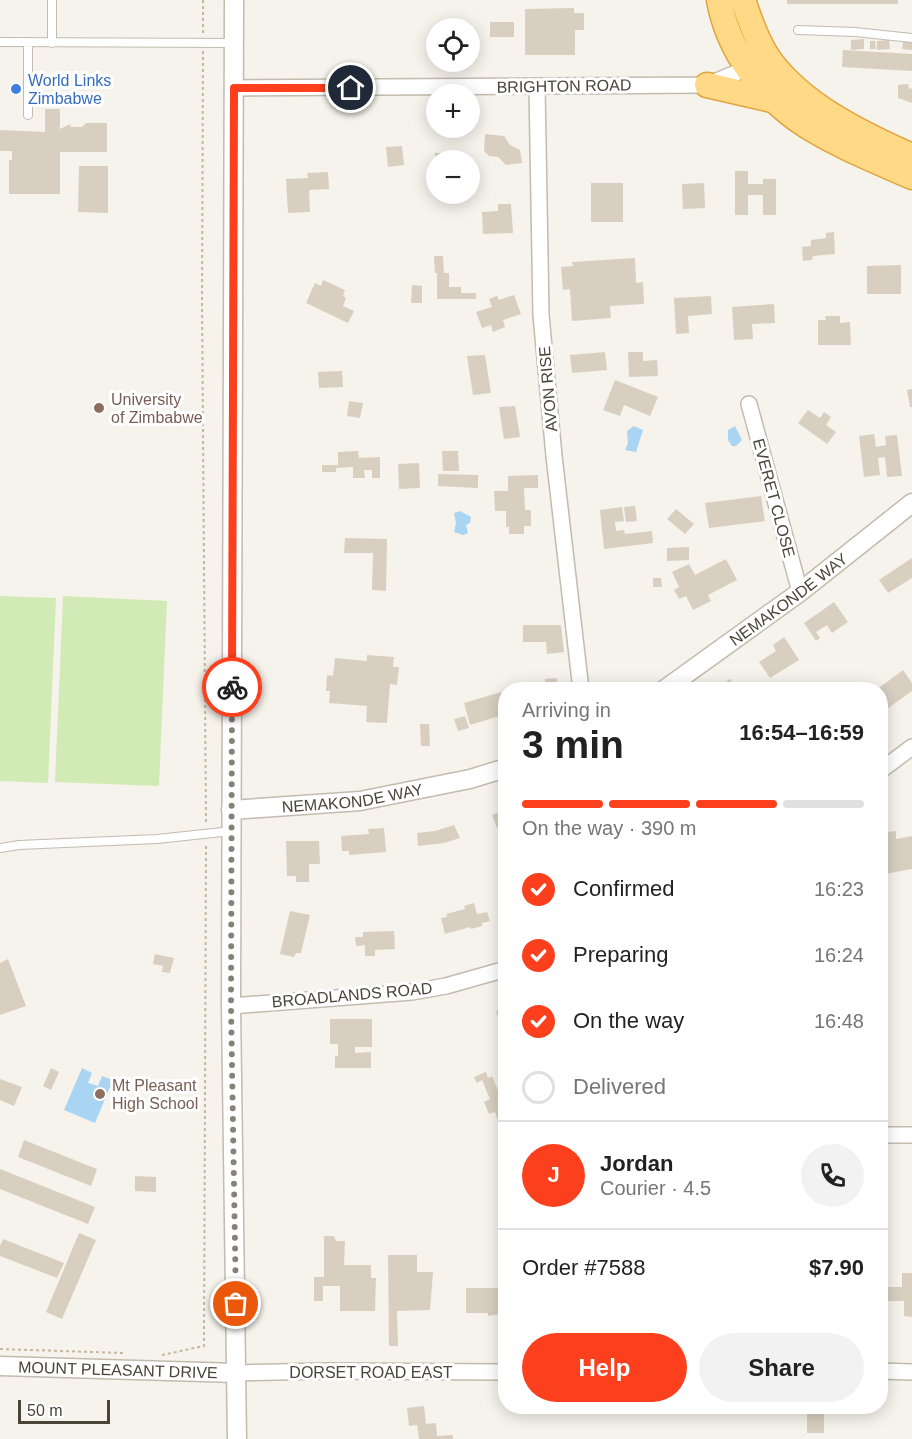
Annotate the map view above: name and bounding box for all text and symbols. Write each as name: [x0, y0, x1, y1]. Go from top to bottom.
map controls: [426, 18, 480, 204]
button: locate: [426, 18, 480, 72]
pin: [325, 62, 376, 113]
icon: home: [334, 71, 367, 104]
place label: World Links Zimbabwe: [28, 72, 111, 107]
street label: BRIGHTON ROAD: [496, 76, 632, 96]
marker: World Links Zimbabwe: [9, 82, 23, 96]
button: +: [426, 84, 480, 138]
button: −: [426, 150, 480, 204]
street label: AVON RISE: [536, 345, 560, 433]
place label: University of Zimbabwe: [111, 391, 203, 426]
marker: University of Zimbabwe: [92, 401, 106, 415]
street label: EVERET CLOSE: [750, 437, 798, 559]
street label: NEMAKONDE WAY: [726, 549, 851, 648]
courier: [202, 657, 262, 717]
icon: bike: [216, 671, 249, 704]
text: Arriving in: [522, 699, 611, 721]
text: 16:54–16:59: [739, 720, 864, 745]
text: 3 min: [522, 723, 624, 766]
street label: NEMAKONDE WAY: [281, 780, 425, 815]
text: On the way · 390 m: [522, 817, 697, 839]
icon: check: [522, 873, 555, 906]
text: Confirmed: [573, 876, 674, 901]
text: 16:23: [814, 878, 864, 900]
icon: check: [522, 939, 555, 972]
text: Preparing: [573, 942, 668, 967]
text: 16:24: [814, 944, 864, 966]
street label: BROADLANDS ROAD: [271, 980, 433, 1010]
icon: check: [522, 1005, 555, 1038]
text: On the way: [573, 1008, 684, 1033]
text: 16:48: [814, 1010, 864, 1032]
text: Delivered: [573, 1074, 666, 1099]
place label: Mt Pleasant High School: [112, 1077, 198, 1112]
marker: Mt Pleasant High School: [93, 1087, 107, 1101]
button: phone: [801, 1144, 864, 1207]
text: Jordan: [600, 1151, 673, 1176]
text: J: [547, 1162, 560, 1187]
text: Courier · 4.5: [600, 1177, 711, 1199]
text: Order #7588: [522, 1255, 646, 1280]
text: $7.90: [809, 1255, 864, 1280]
pin: [210, 1278, 261, 1329]
icon: bag: [219, 1287, 252, 1320]
button: Help: [522, 1333, 687, 1402]
button: Share: [699, 1333, 864, 1402]
street label: MOUNT PLEASANT DRIVE: [18, 1358, 218, 1381]
street label: DORSET ROAD EAST: [289, 1364, 453, 1381]
scale bar: [18, 1397, 110, 1424]
text: 50 m: [27, 1402, 63, 1419]

